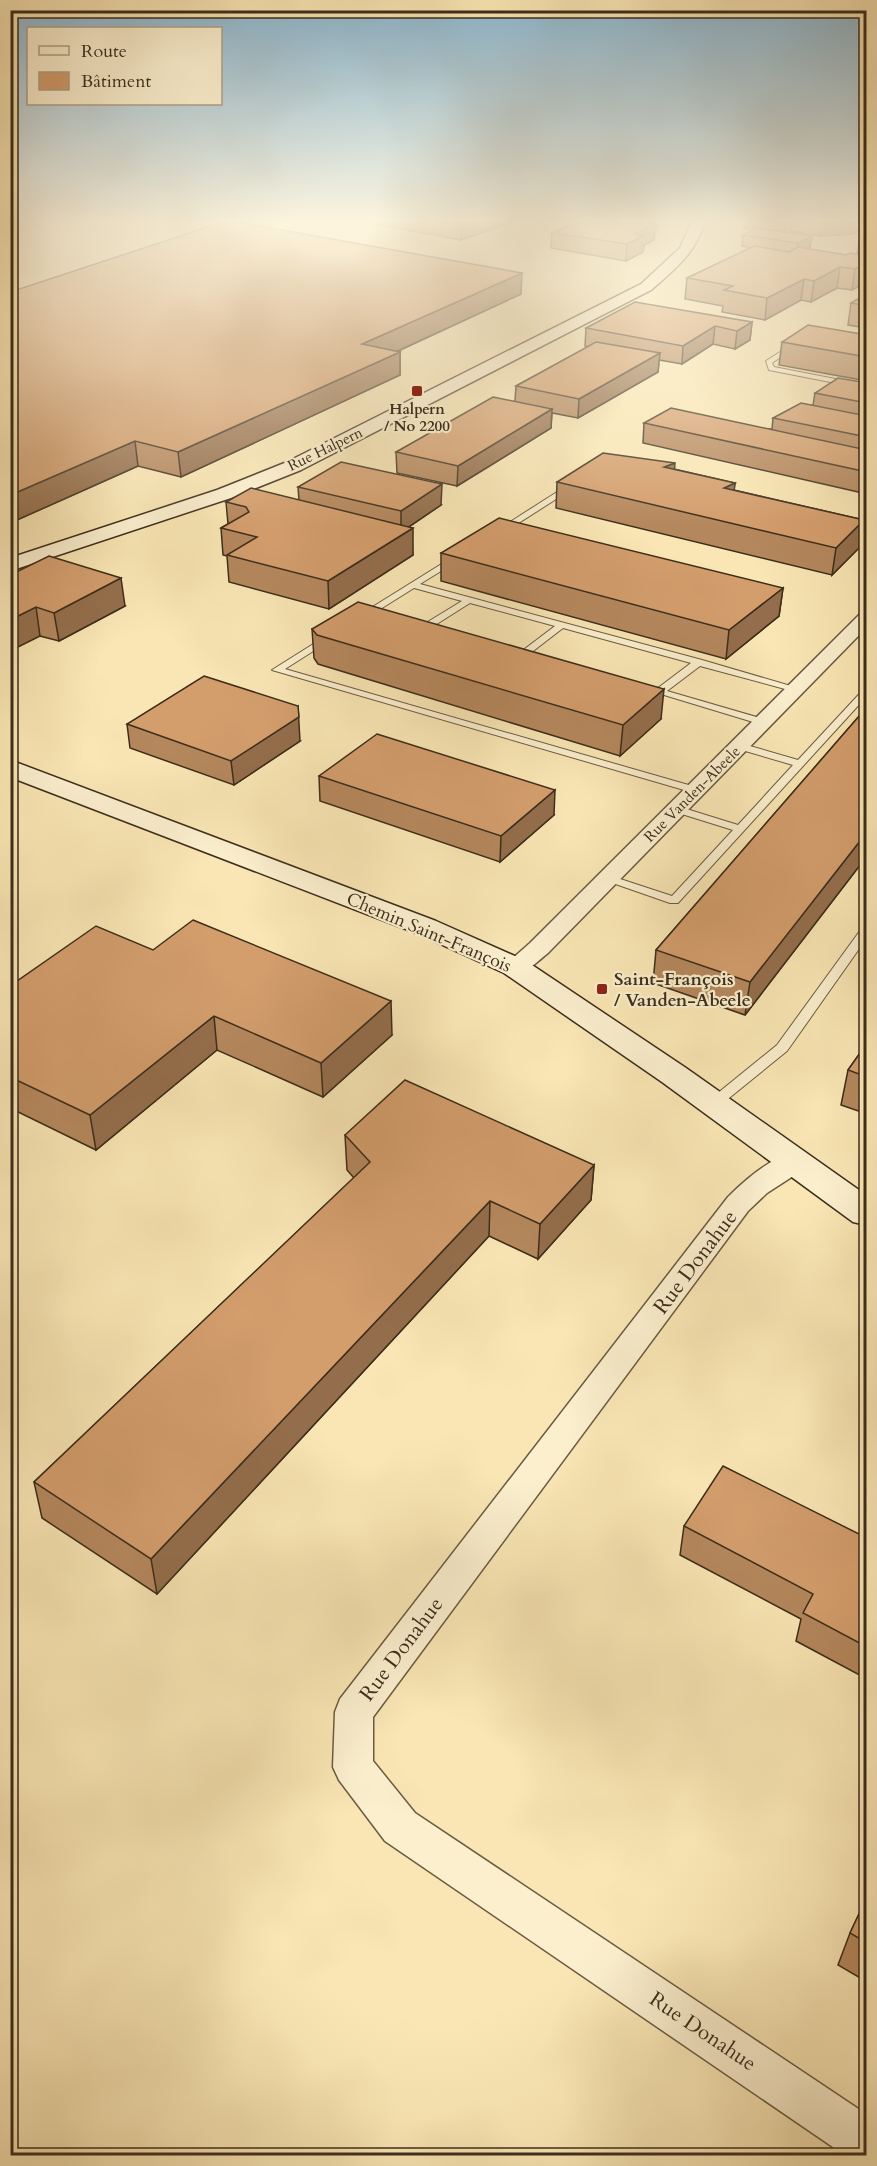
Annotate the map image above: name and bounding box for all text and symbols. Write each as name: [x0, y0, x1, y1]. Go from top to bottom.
legend: [27, 27, 222, 105]
text: Route: [81, 39, 127, 64]
text: Bâtiment: [81, 69, 151, 94]
marker: Halpern / No 2200: [410, 384, 424, 398]
place label: Halpern / No 2200: [384, 399, 450, 436]
street label: Rue Halpern: [284, 422, 366, 476]
street label: Rue Vanden-Abeele: [640, 741, 745, 846]
street label: Chemin Saint-François: [343, 886, 515, 979]
place label: Saint-François / Vanden-Abeele: [614, 967, 751, 1013]
marker: Saint-François / Vanden-Abeele: [595, 982, 609, 996]
street label: Rue Donahue: [647, 1204, 744, 1320]
street label: Rue Donahue: [353, 1591, 450, 1707]
street label: Rue Donahue: [644, 1985, 762, 2078]

